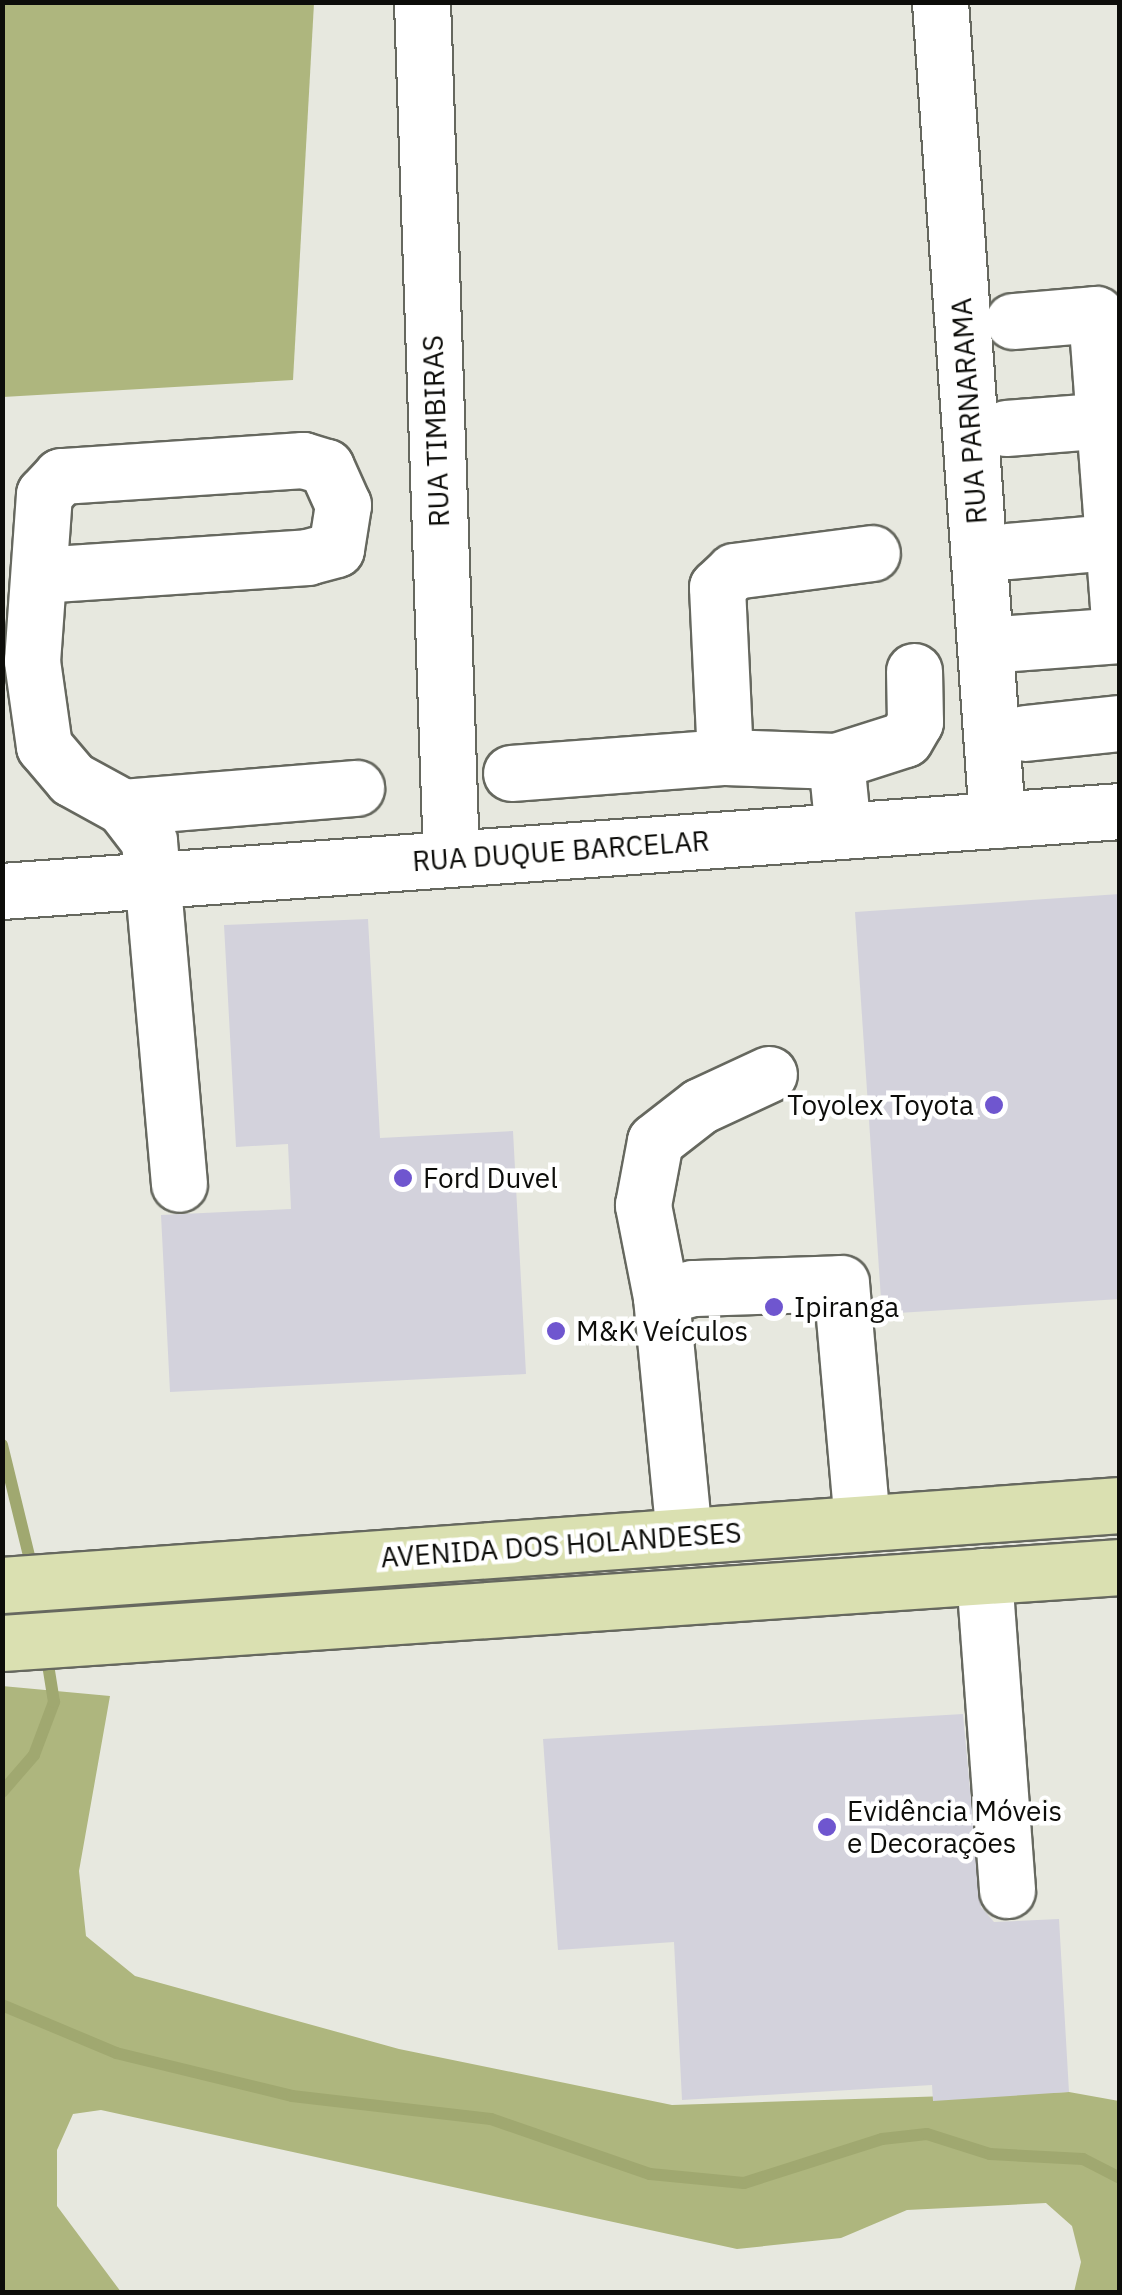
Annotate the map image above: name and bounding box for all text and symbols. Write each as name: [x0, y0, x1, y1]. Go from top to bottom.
street label: RUA PARNARAMA: [944, 297, 994, 525]
street label: RUA TIMBIRAS: [416, 334, 456, 528]
street label: RUA DUQUE BARCELAR: [411, 824, 711, 878]
place label: Toyolex Toyota: [787, 1088, 974, 1122]
marker: Toyolex Toyota: [983, 1094, 1005, 1116]
place label: Ford Duvel: [423, 1161, 558, 1195]
marker: Ford Duvel: [392, 1167, 414, 1189]
place label: Ipiranga: [794, 1290, 899, 1324]
marker: Ipiranga: [763, 1296, 785, 1318]
place label: M&K Veículos: [576, 1314, 748, 1348]
marker: M&K Veículos: [545, 1320, 567, 1342]
street label: AVENIDA DOS HOLANDESES: [379, 1516, 743, 1574]
place label: Evidência Móveis e Decorações: [847, 1794, 1062, 1860]
marker: Evidência Móveis e Decorações: [816, 1816, 838, 1838]

